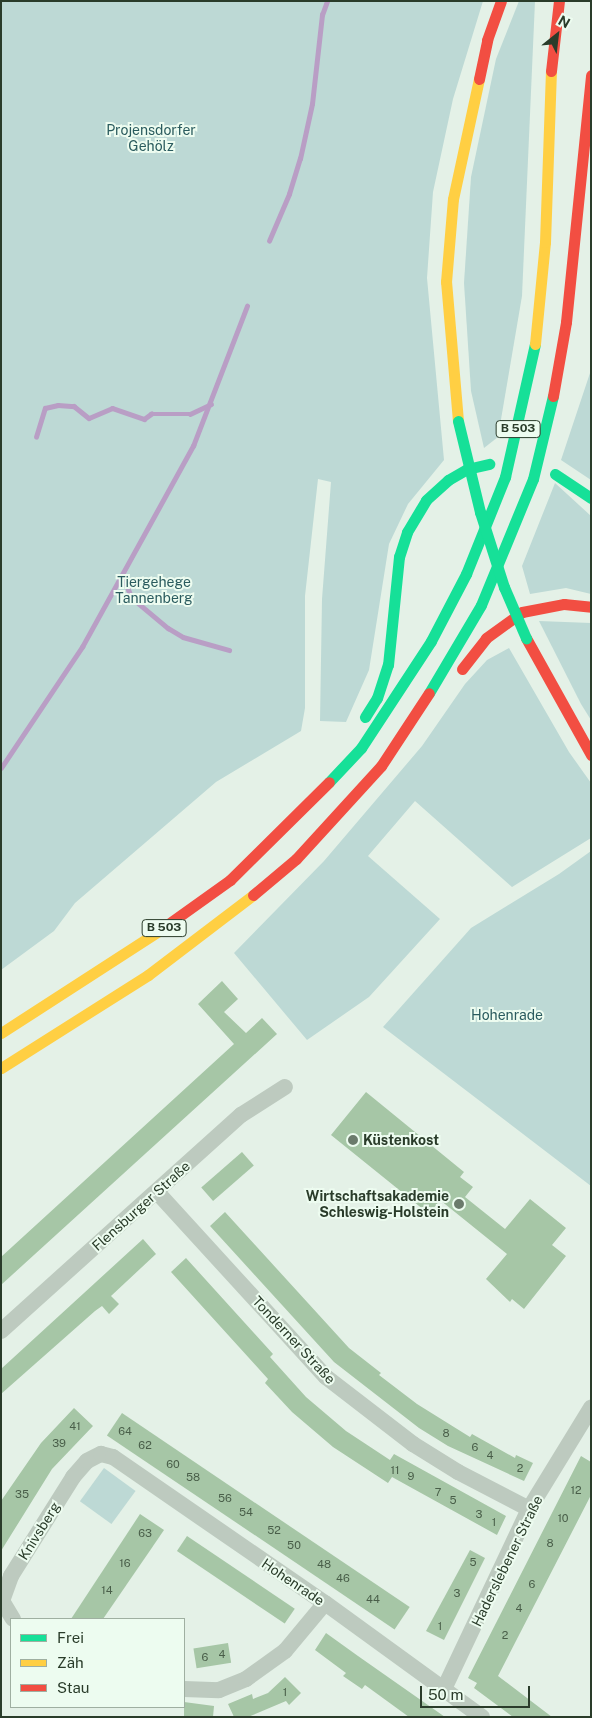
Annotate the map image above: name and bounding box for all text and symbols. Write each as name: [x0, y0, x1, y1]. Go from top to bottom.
north arrow: [532, 10, 582, 60]
text: N: [556, 12, 573, 32]
park label: Projensdorfer Gehölz: [106, 122, 196, 154]
road number: B 503: [496, 419, 540, 438]
park label: Tiergehege Tannenberg: [115, 574, 193, 606]
road number: B 503: [142, 918, 186, 938]
park label: Hohenrade: [471, 1007, 543, 1023]
place label: Küstenkost: [363, 1132, 439, 1148]
marker: Küstenkost: [347, 1134, 359, 1146]
street label: Flensburger Straße: [89, 1158, 193, 1254]
place label: Wirtschaftsakademie Schleswig-Holstein: [306, 1188, 449, 1220]
marker: Wirtschaftsakademie Schleswig-Holstein: [453, 1198, 465, 1210]
street label: Tonderner Straße: [249, 1293, 339, 1387]
house number: 41: [69, 1419, 81, 1433]
house number: 64: [118, 1424, 132, 1438]
house number: 8: [442, 1426, 450, 1440]
house number: 39: [52, 1436, 66, 1450]
house number: 62: [138, 1438, 152, 1452]
house number: 6: [472, 1440, 478, 1454]
house number: 4: [487, 1448, 493, 1462]
house number: 60: [166, 1457, 180, 1471]
house number: 2: [517, 1461, 523, 1475]
house number: 11: [391, 1463, 399, 1477]
house number: 9: [408, 1469, 414, 1483]
house number: 58: [186, 1470, 200, 1484]
house number: 12: [570, 1483, 582, 1497]
house number: 7: [435, 1485, 441, 1499]
house number: 35: [15, 1487, 29, 1501]
house number: 56: [218, 1491, 232, 1505]
house number: 5: [449, 1493, 457, 1507]
street label: Haderslebener Straße: [468, 1493, 546, 1629]
street label: Knivsberg: [15, 1499, 63, 1563]
house number: 54: [239, 1505, 253, 1519]
house number: 3: [476, 1507, 482, 1521]
house number: 10: [557, 1511, 569, 1525]
house number: 1: [492, 1515, 496, 1529]
house number: 52: [267, 1523, 281, 1537]
house number: 63: [138, 1526, 152, 1540]
house number: 8: [546, 1536, 554, 1550]
house number: 50: [287, 1538, 301, 1552]
street label: Hohenrade: [259, 1555, 327, 1609]
house number: 5: [469, 1555, 477, 1569]
house number: 16: [119, 1556, 131, 1570]
house number: 48: [317, 1557, 331, 1571]
house number: 46: [336, 1571, 350, 1585]
house number: 6: [529, 1577, 535, 1591]
house number: 14: [101, 1583, 113, 1597]
house number: 3: [454, 1586, 460, 1600]
house number: 44: [366, 1592, 380, 1606]
house number: 4: [516, 1601, 522, 1615]
legend: [10, 1618, 185, 1708]
house number: 1: [438, 1619, 442, 1633]
house number: 2: [502, 1628, 508, 1642]
text: Frei: [57, 1629, 84, 1646]
house number: 4: [219, 1647, 225, 1661]
house number: 6: [202, 1650, 208, 1664]
text: Zäh: [57, 1654, 84, 1671]
scale bar: [422, 1676, 532, 1708]
text: Stau: [57, 1679, 90, 1696]
house number: 1: [283, 1685, 287, 1699]
text: 50 m: [428, 1686, 463, 1703]

